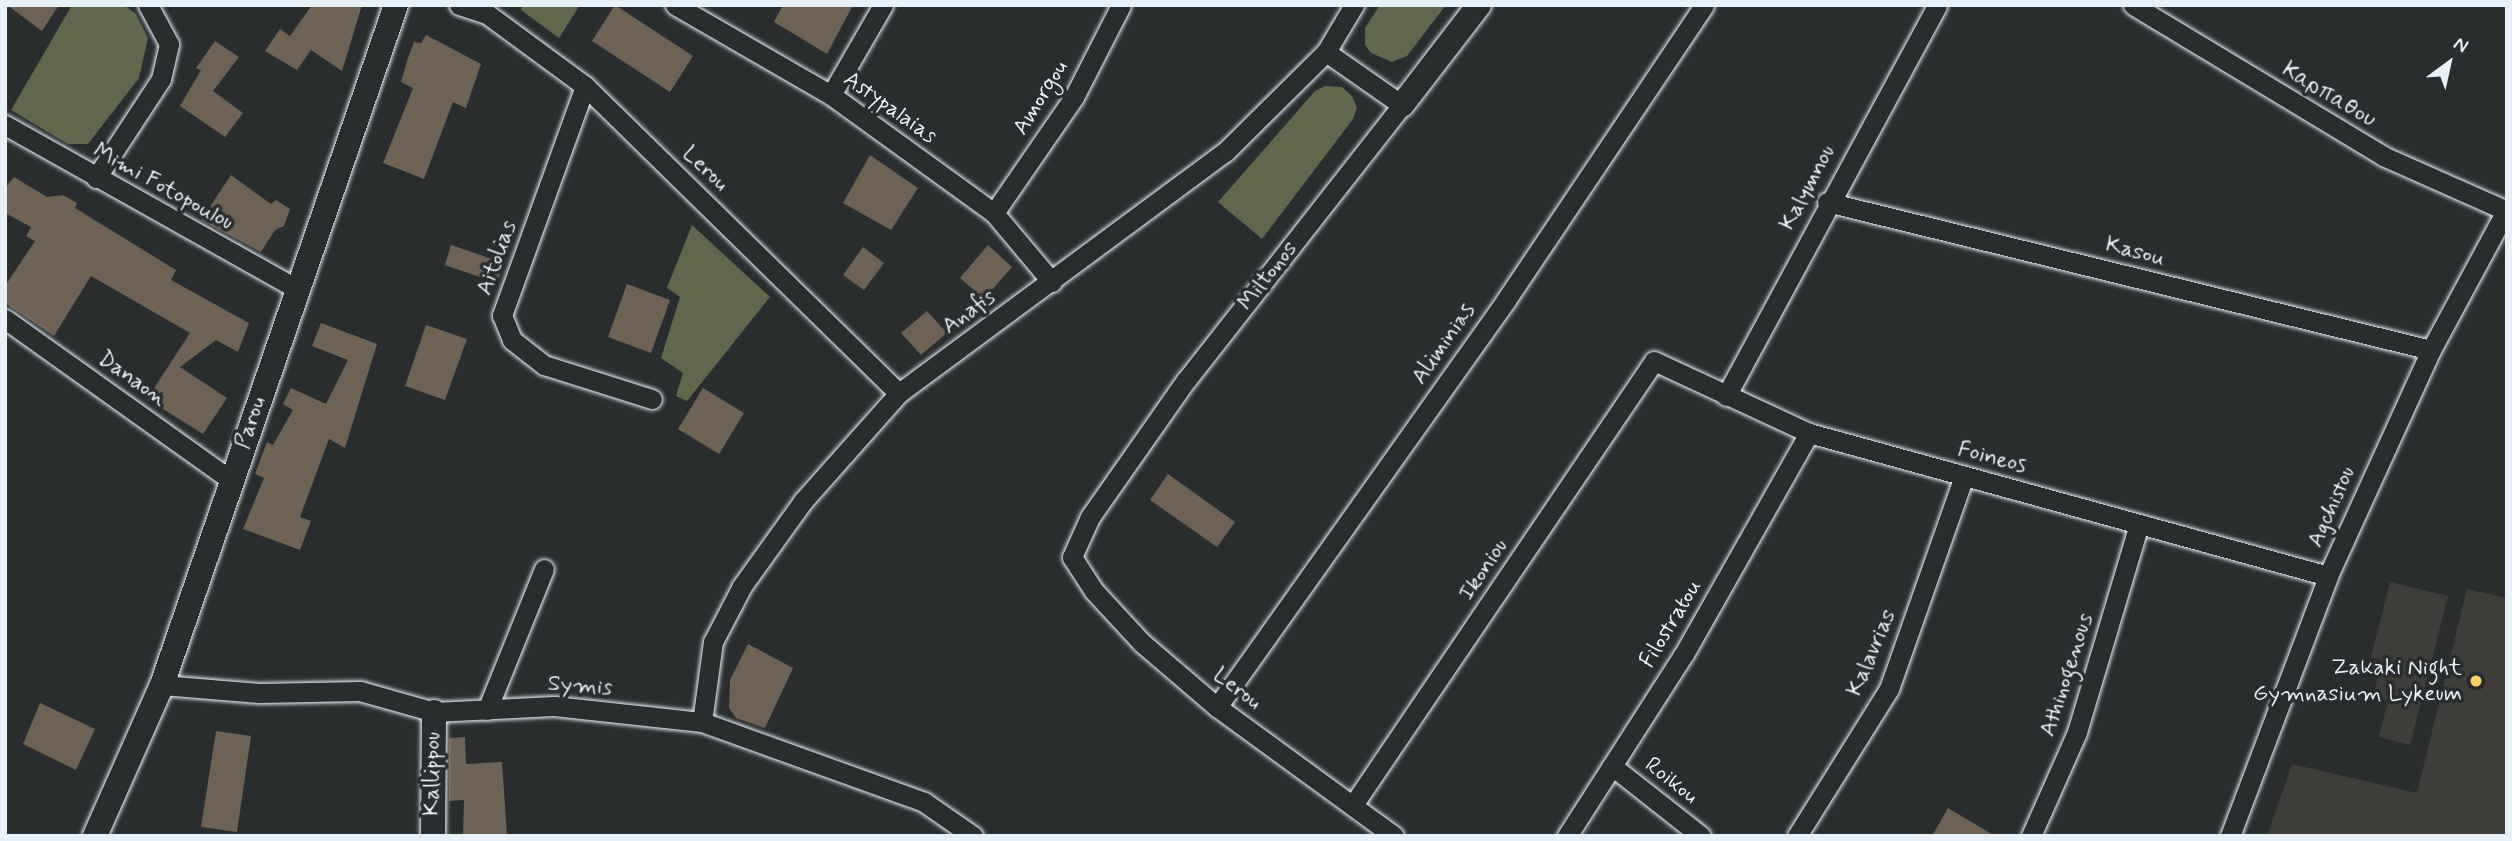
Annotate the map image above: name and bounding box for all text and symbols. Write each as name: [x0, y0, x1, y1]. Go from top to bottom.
north arrow: [2414, 28, 2484, 98]
text: N: [2449, 31, 2473, 59]
street label: Amorgou: [1007, 56, 1075, 140]
street label: Καρπαθου: [2277, 56, 2381, 134]
street label: Astypalaias: [838, 66, 942, 150]
street label: Mimi Fotopoulou: [90, 138, 236, 236]
street label: Lerou: [676, 140, 734, 198]
street label: Kalymnou: [1774, 141, 1842, 235]
street label: Aitolias: [471, 217, 523, 299]
street label: Kasou: [2102, 231, 2168, 273]
street label: Miltonos: [1232, 236, 1304, 316]
street label: Anafis: [937, 283, 1001, 341]
street label: Aliminias: [1406, 298, 1482, 390]
street label: Danaon: [92, 345, 172, 413]
street label: Parou: [229, 393, 273, 453]
street label: Foineos: [1955, 436, 2029, 480]
street label: Agchistou: [2302, 462, 2362, 552]
street label: Ikoniou: [1453, 534, 1515, 606]
street label: Filostratou: [1634, 575, 1708, 673]
street label: Kalavrias: [1841, 605, 1903, 701]
street label: Athinogenous: [2034, 610, 2100, 740]
place label: Zakaki Night Gymnasium Lykeum: [2253, 654, 2462, 708]
street label: Lerou: [1207, 661, 1267, 717]
street label: Symis: [547, 670, 613, 702]
marker: Zakaki Night Gymnasium Lykeum: [2468, 673, 2484, 689]
street label: Kallippou: [418, 732, 448, 816]
street label: Roikou: [1639, 752, 1703, 810]

